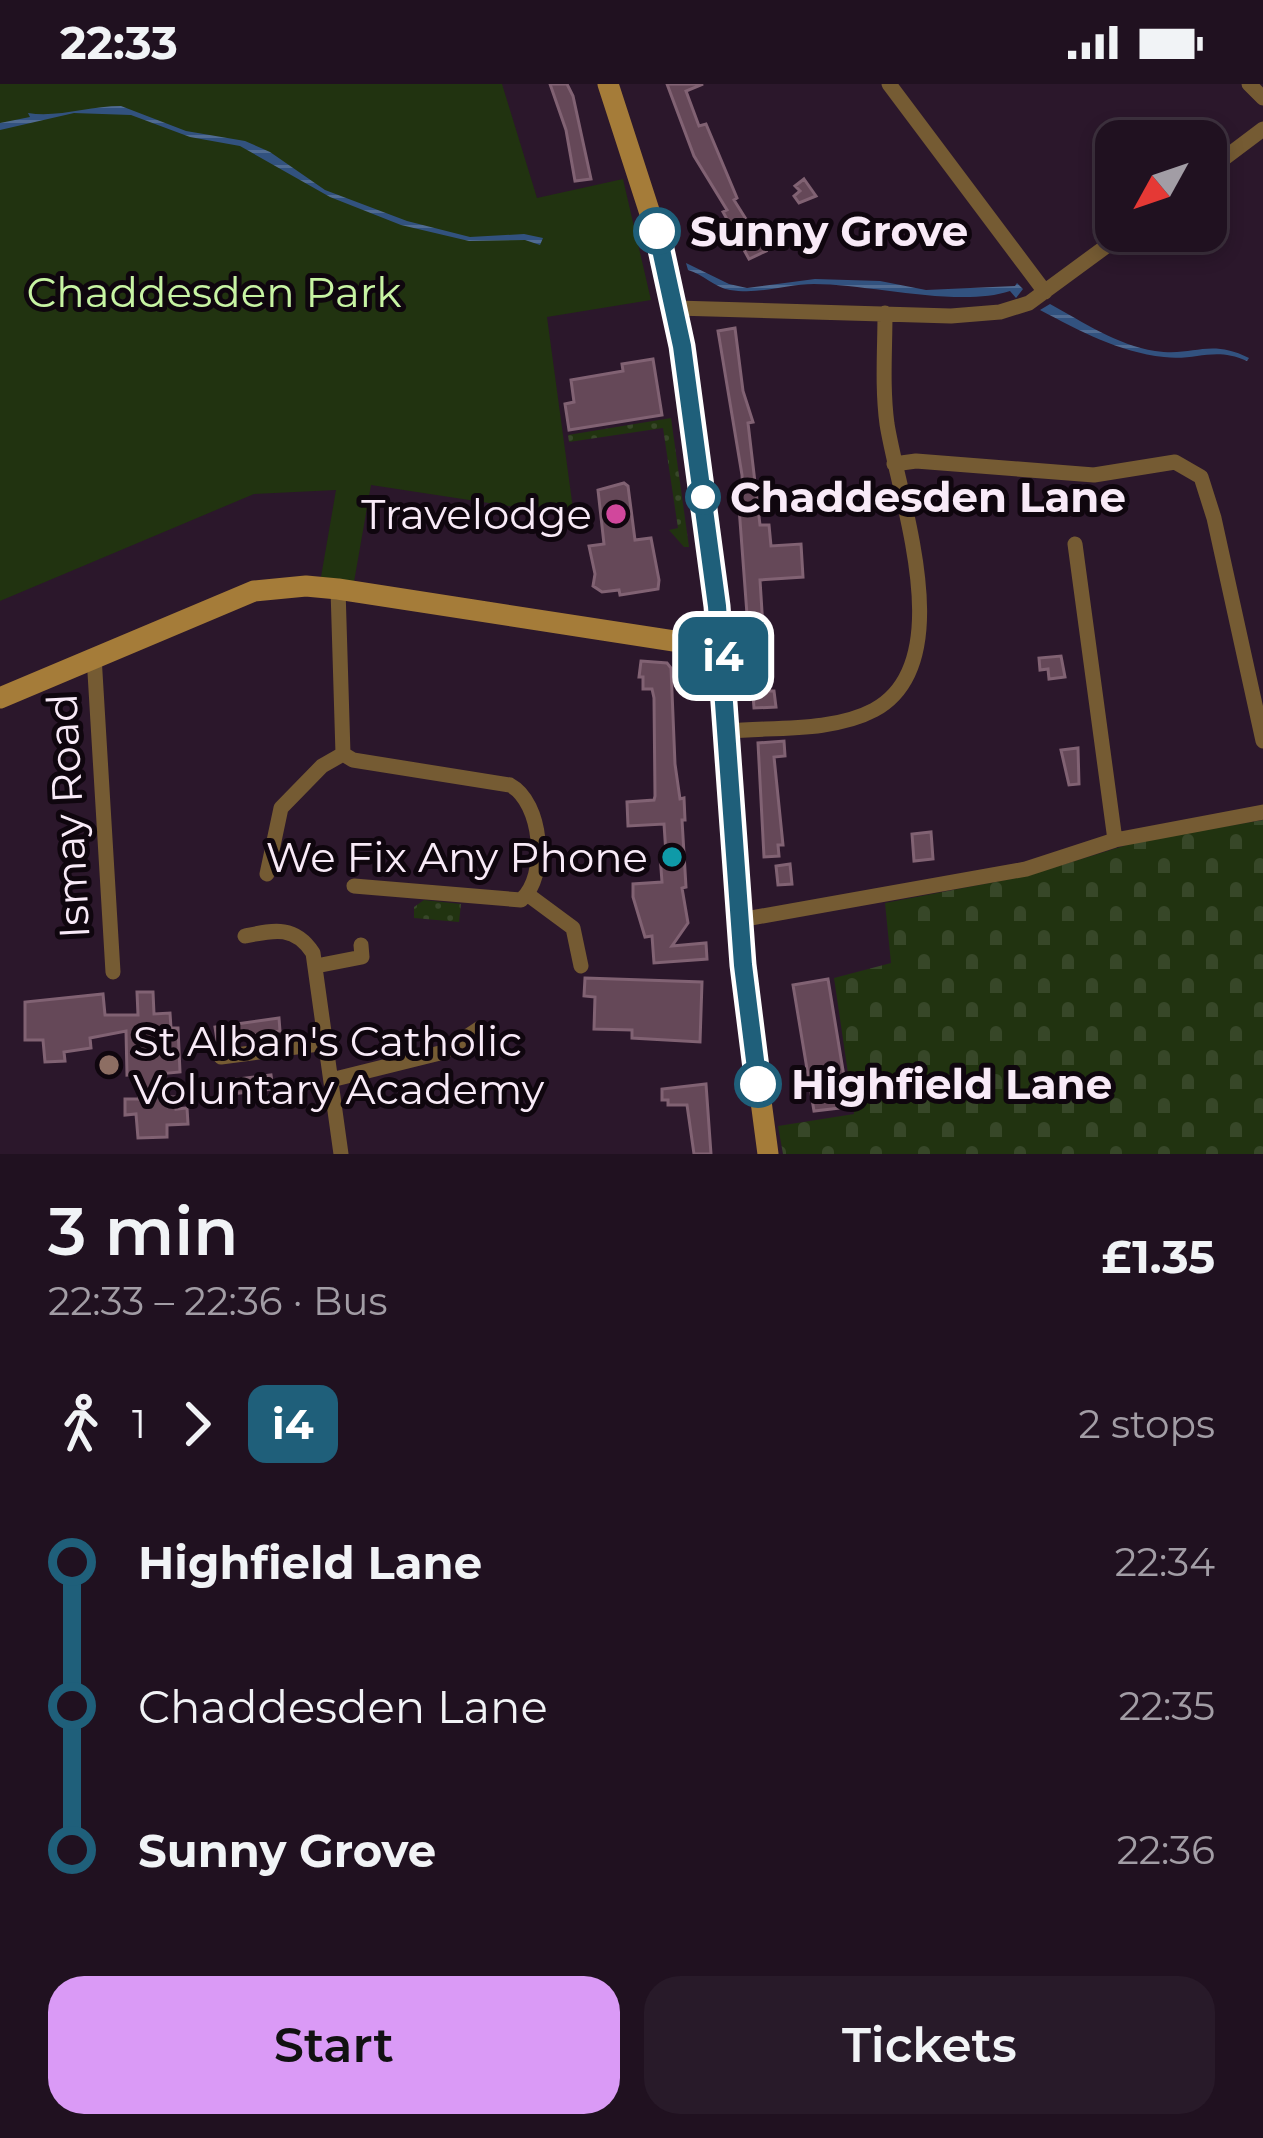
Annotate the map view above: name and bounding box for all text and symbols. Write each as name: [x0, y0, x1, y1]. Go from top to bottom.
text: 22:33: [60, 15, 178, 70]
north arrow: [1095, 120, 1227, 252]
map controls: [1095, 120, 1227, 252]
place label: Sunny Grove: [690, 205, 968, 257]
marker: Sunny Grove: [635, 209, 679, 253]
park label: Chaddesden Park: [27, 266, 401, 318]
place label: Chaddesden Lane: [730, 471, 1126, 523]
marker: Chaddesden Lane: [687, 481, 719, 513]
place label: Travelodge: [361, 488, 592, 540]
marker: Travelodge: [603, 501, 629, 527]
line badge: i4: [669, 617, 777, 695]
text: i4: [702, 630, 744, 682]
street label: Ismay Road: [36, 692, 100, 940]
place label: We Fix Any Phone: [266, 831, 648, 883]
marker: We Fix Any Phone: [659, 844, 685, 870]
place label: St Alban's Catholic Voluntary Academy: [133, 1015, 545, 1115]
marker: St Alban's Catholic Voluntary Academy: [96, 1052, 122, 1078]
place label: Highfield Lane: [791, 1058, 1112, 1110]
marker: Highfield Lane: [736, 1062, 780, 1106]
text: 3 min: [48, 1191, 238, 1272]
text: £1.35: [1101, 1229, 1215, 1284]
text: 22:33 – 22:36 · Bus: [48, 1277, 388, 1325]
icon: walk: [48, 1391, 114, 1457]
icon: forward: [164, 1391, 230, 1457]
text: i4: [272, 1398, 314, 1450]
text: 1: [132, 1400, 146, 1448]
text: 2 stops: [1079, 1400, 1215, 1448]
text: Highfield Lane: [138, 1535, 482, 1590]
text: 22:34: [1115, 1538, 1215, 1586]
text: Chaddesden Lane: [138, 1679, 548, 1734]
text: 22:35: [1119, 1682, 1215, 1730]
text: Sunny Grove: [138, 1823, 436, 1878]
text: 22:36: [1117, 1826, 1215, 1874]
button: Start: [48, 1976, 620, 2114]
button: Tickets: [644, 1976, 1215, 2114]

